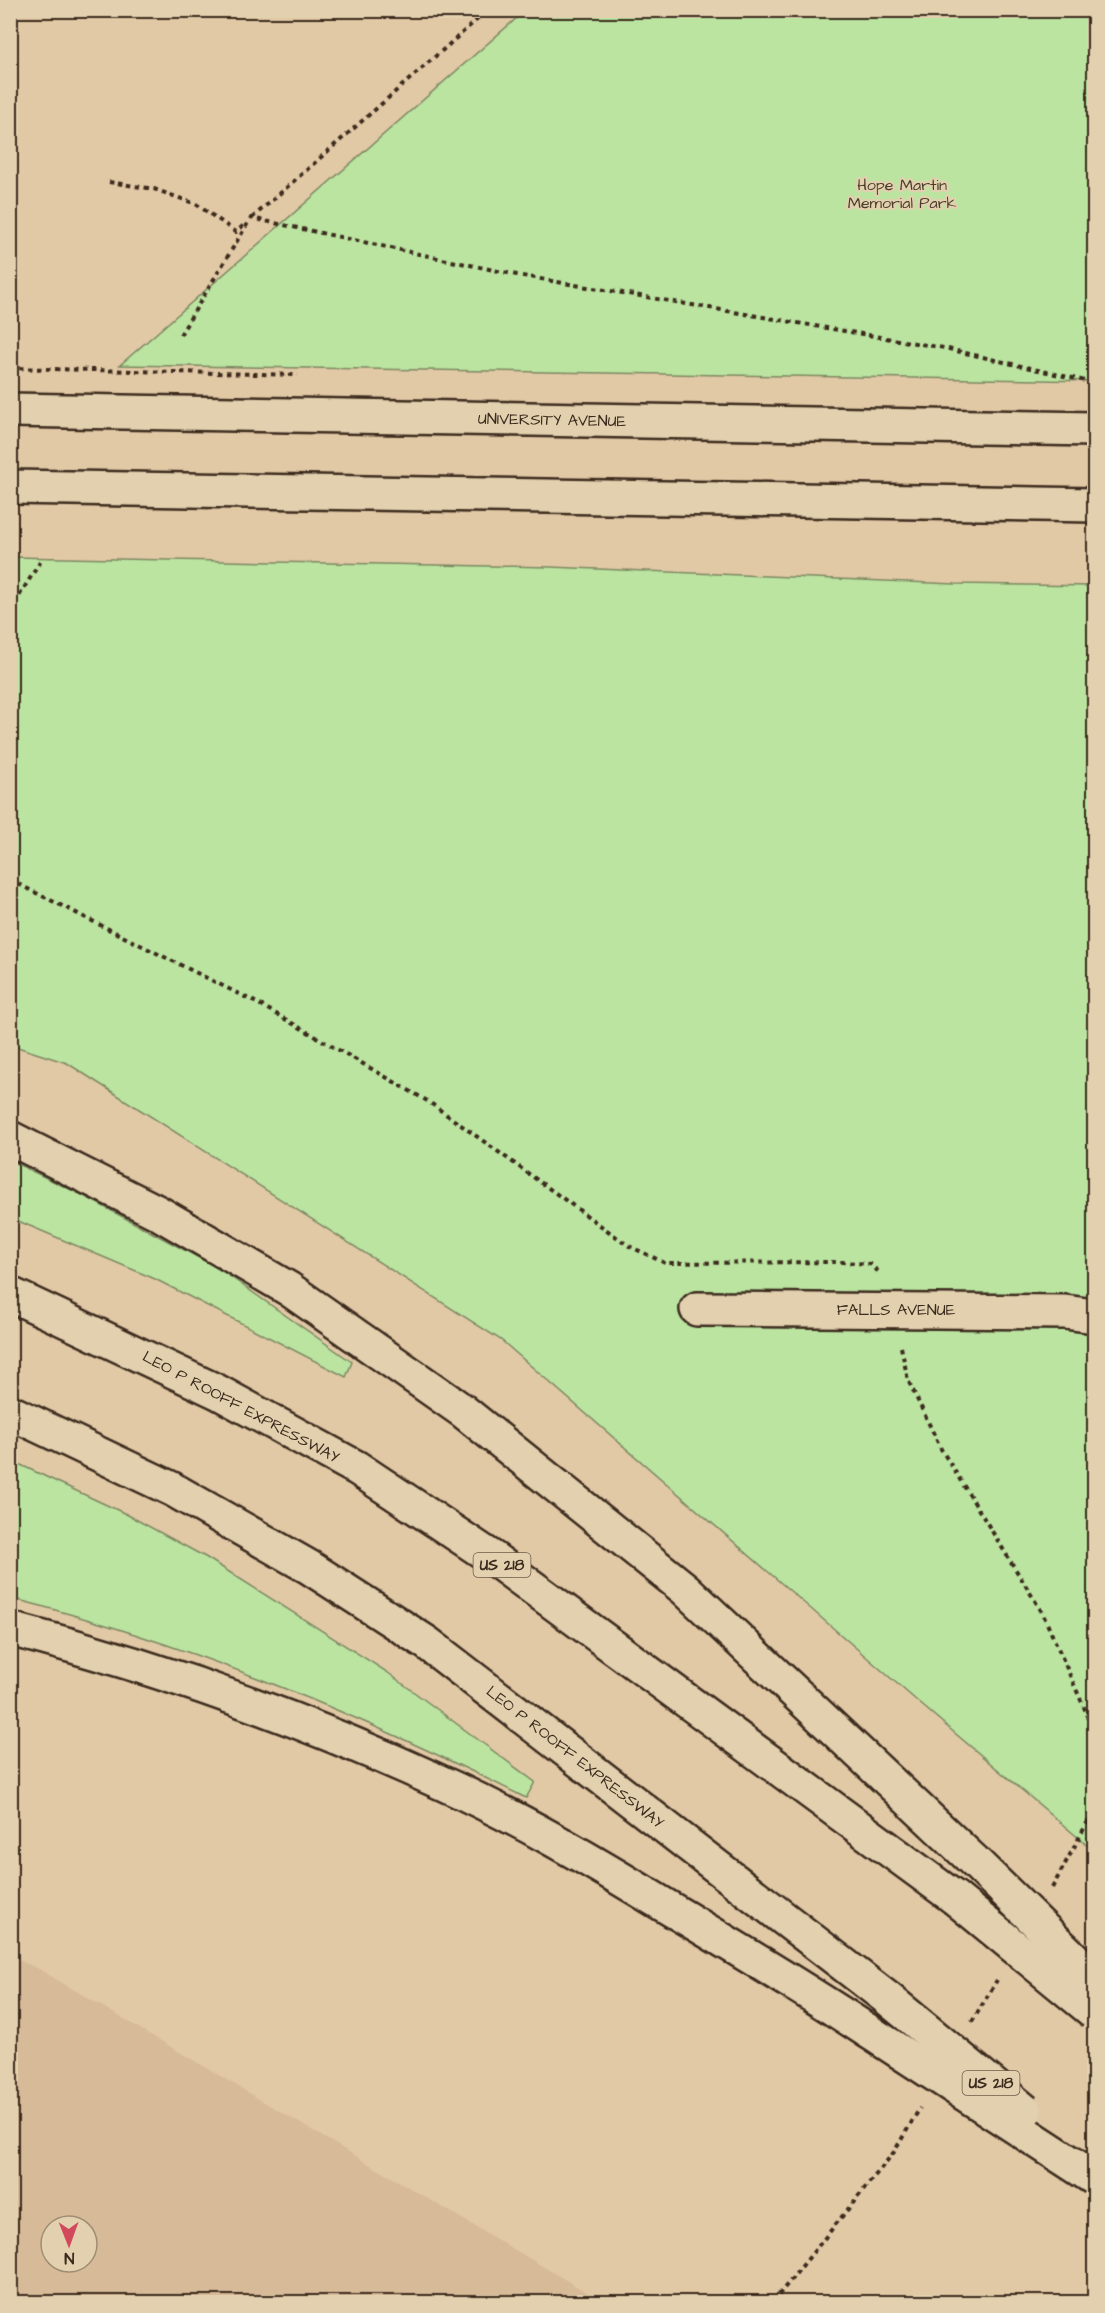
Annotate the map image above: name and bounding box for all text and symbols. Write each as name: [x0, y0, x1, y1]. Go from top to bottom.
park label: Hope Martin Memorial Park: [848, 174, 957, 214]
street label: UNIVERSITY AVENUE: [478, 408, 627, 432]
street label: FALLS AVENUE: [837, 1299, 956, 1321]
street label: LEO P ROOFF EXPRESSWAY: [139, 1346, 344, 1469]
road number: US 218: [474, 1553, 530, 1577]
street label: LEO P ROOFF EXPRESSWAY: [481, 1681, 669, 1834]
road number: US 218: [962, 2071, 1020, 2095]
north arrow: [39, 2214, 99, 2274]
text: N: [64, 2247, 74, 2269]

